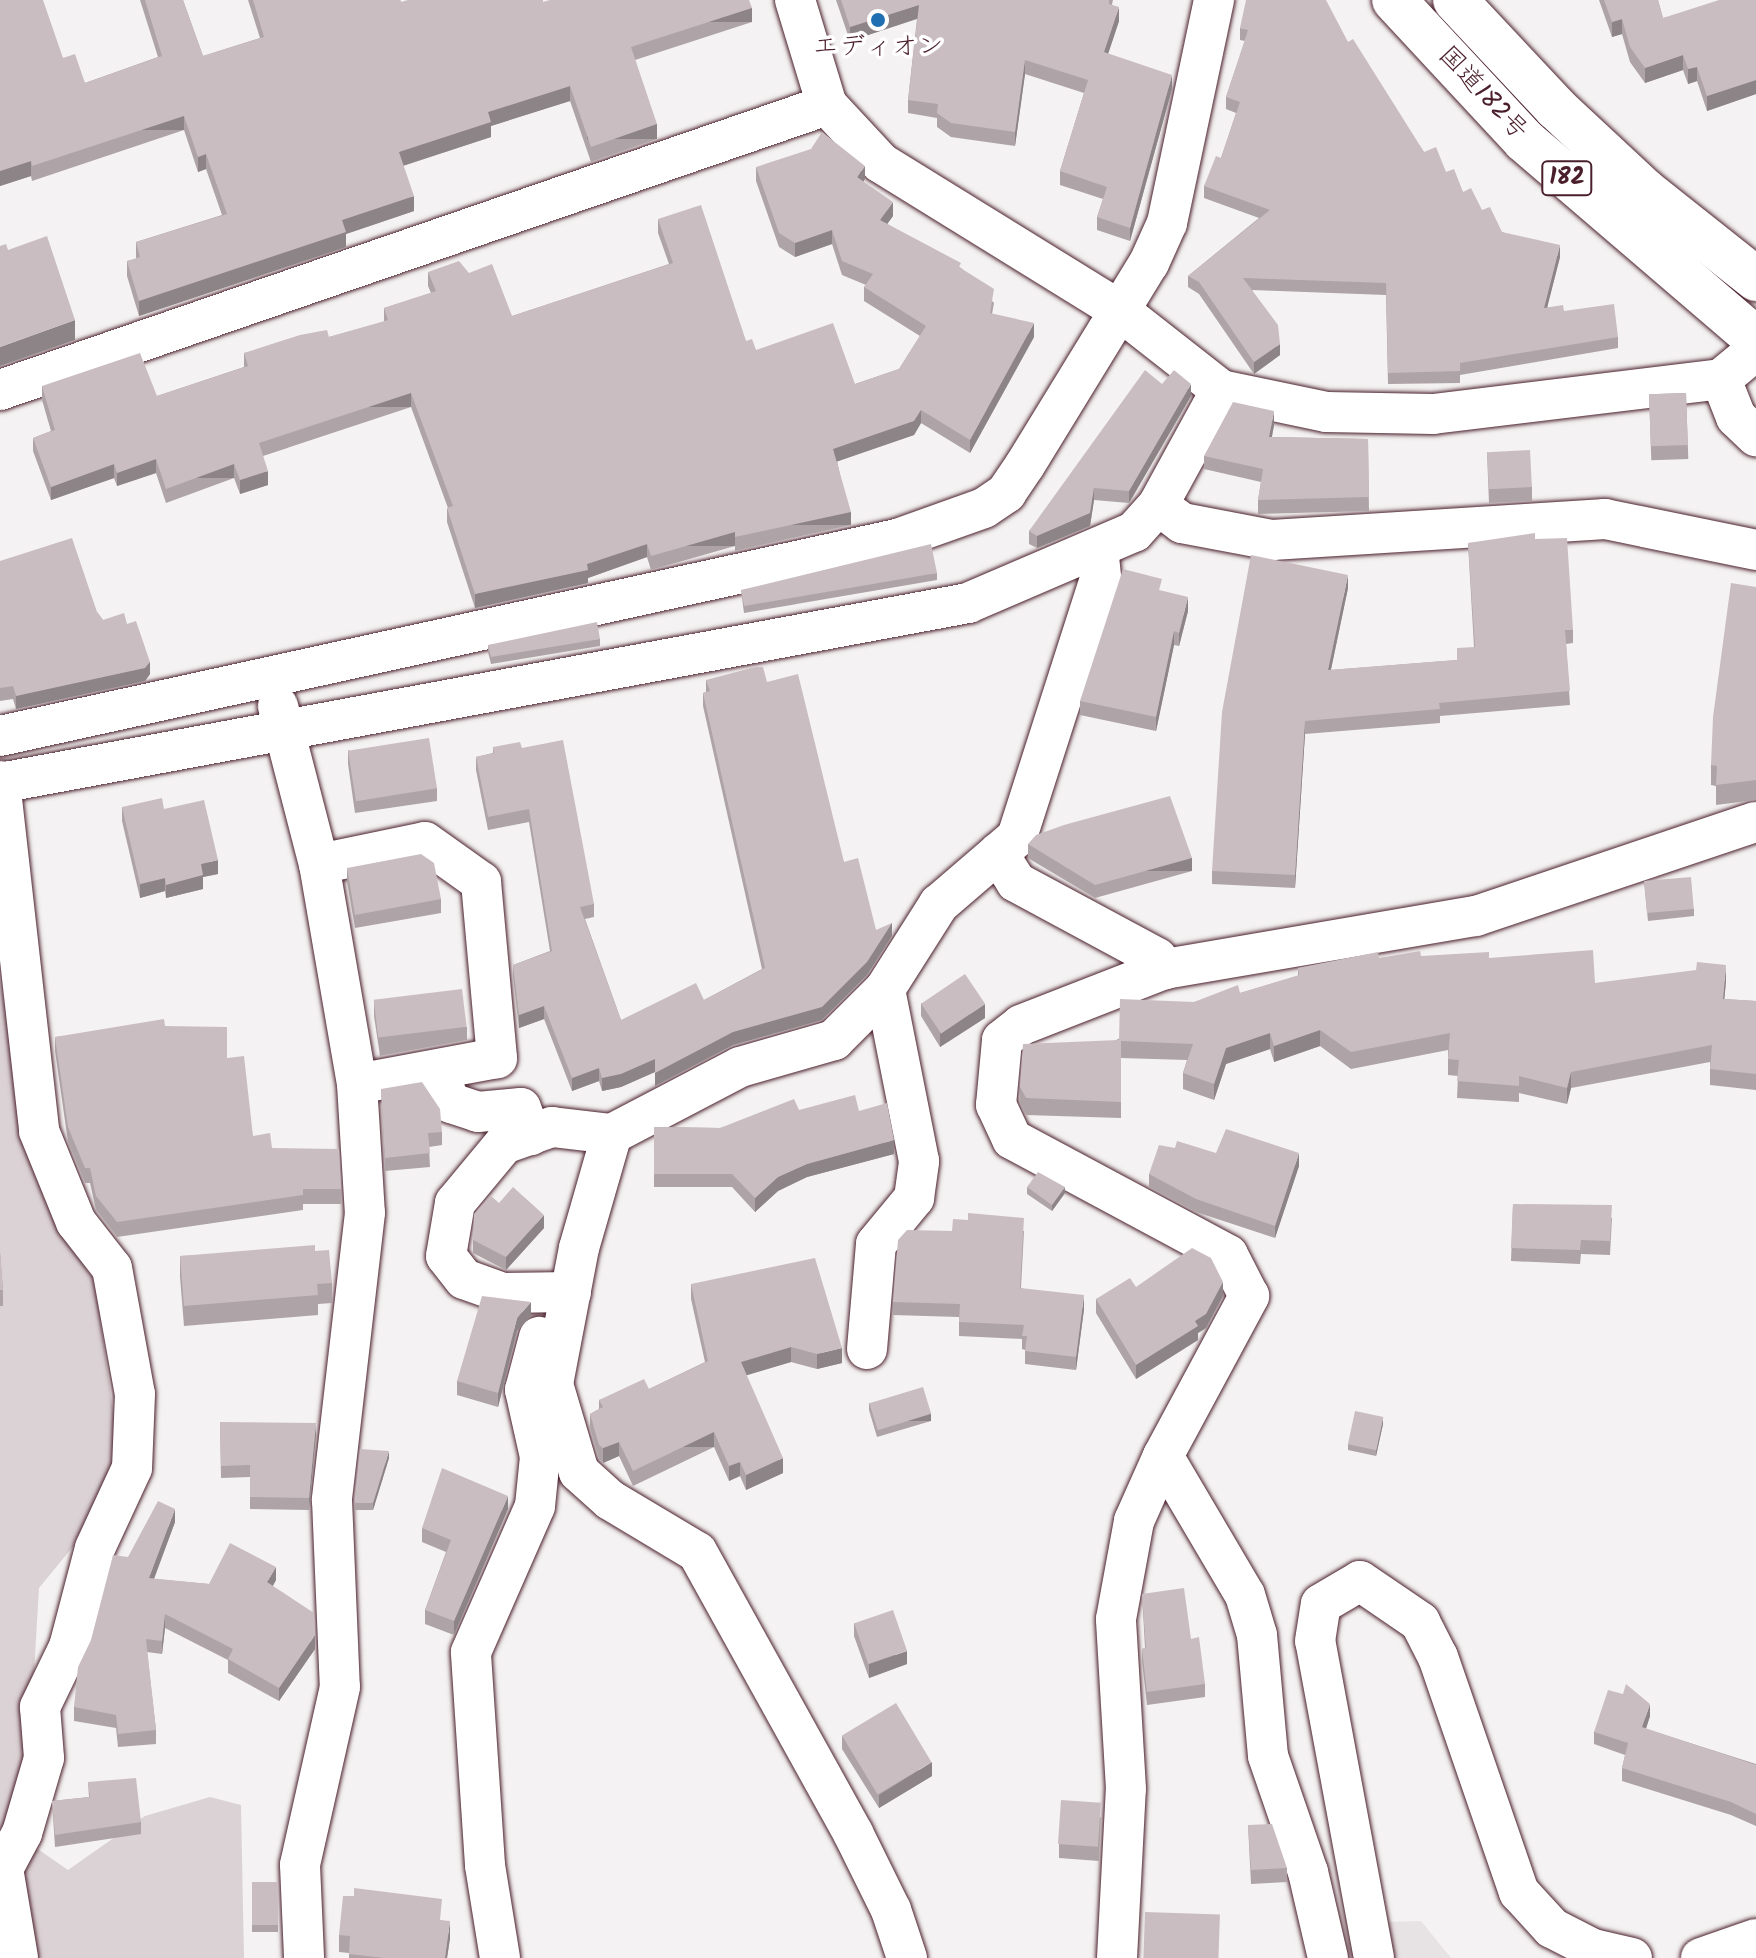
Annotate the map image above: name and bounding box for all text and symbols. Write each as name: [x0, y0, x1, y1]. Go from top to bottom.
marker: エディオン: [869, 11, 887, 29]
place label: エディオン: [813, 32, 943, 64]
street label: 国道182号: [1431, 41, 1533, 147]
road number: 182: [1541, 158, 1593, 198]

